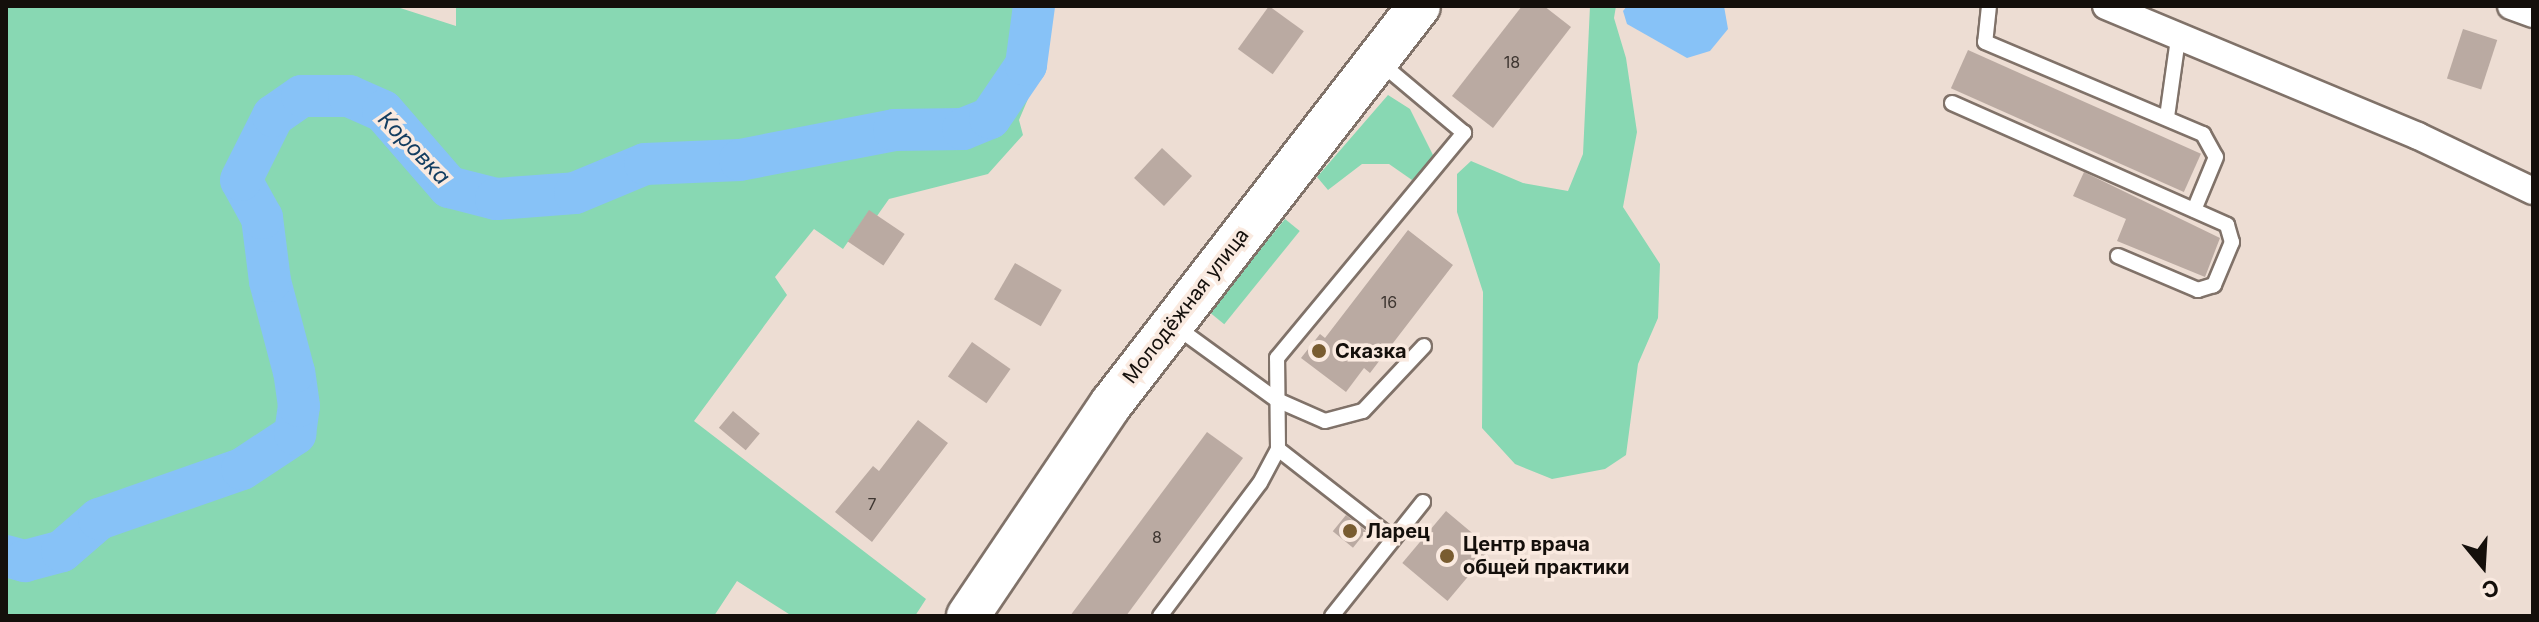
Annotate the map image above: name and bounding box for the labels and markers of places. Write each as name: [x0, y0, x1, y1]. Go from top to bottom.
place label: Сказка: [1335, 339, 1407, 363]
marker: Сказка: [1310, 342, 1328, 360]
place label: Ларец: [1366, 519, 1430, 543]
marker: Ларец: [1341, 522, 1359, 540]
place label: Центр врача общей практики: [1463, 532, 1629, 579]
marker: Центр врача общей практики: [1438, 547, 1456, 565]

